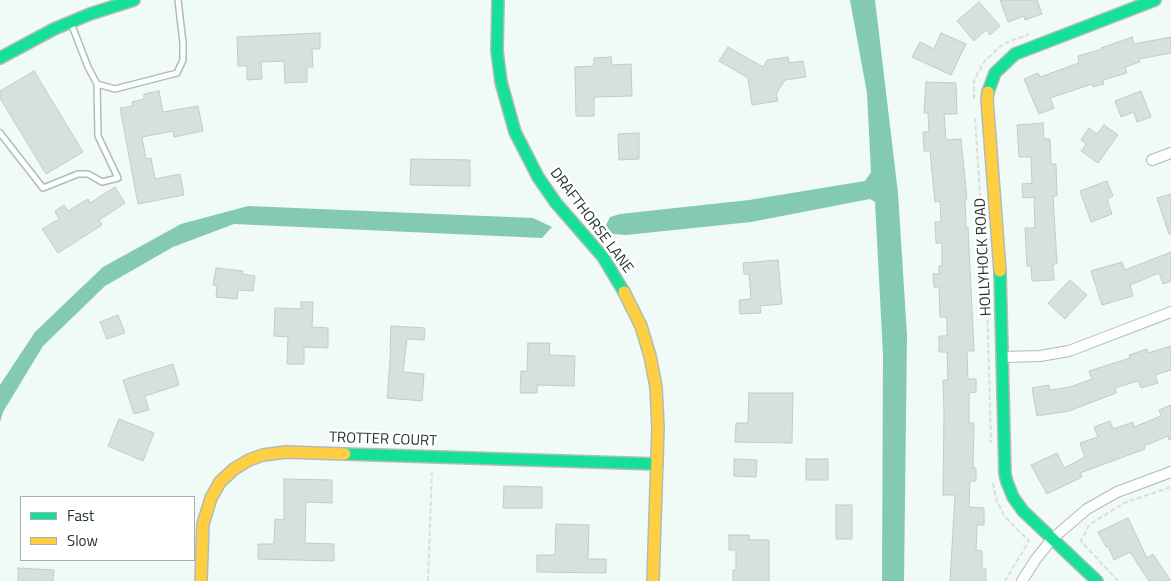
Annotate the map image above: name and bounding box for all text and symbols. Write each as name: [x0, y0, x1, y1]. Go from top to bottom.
street label: DRAFTHORSE LANE: [546, 165, 636, 277]
street label: HOLLYHOCK ROAD: [972, 197, 996, 317]
street label: TROTTER COURT: [329, 429, 437, 451]
legend: [20, 496, 195, 561]
text: Fast: [67, 504, 94, 527]
text: Slow: [67, 529, 98, 552]

